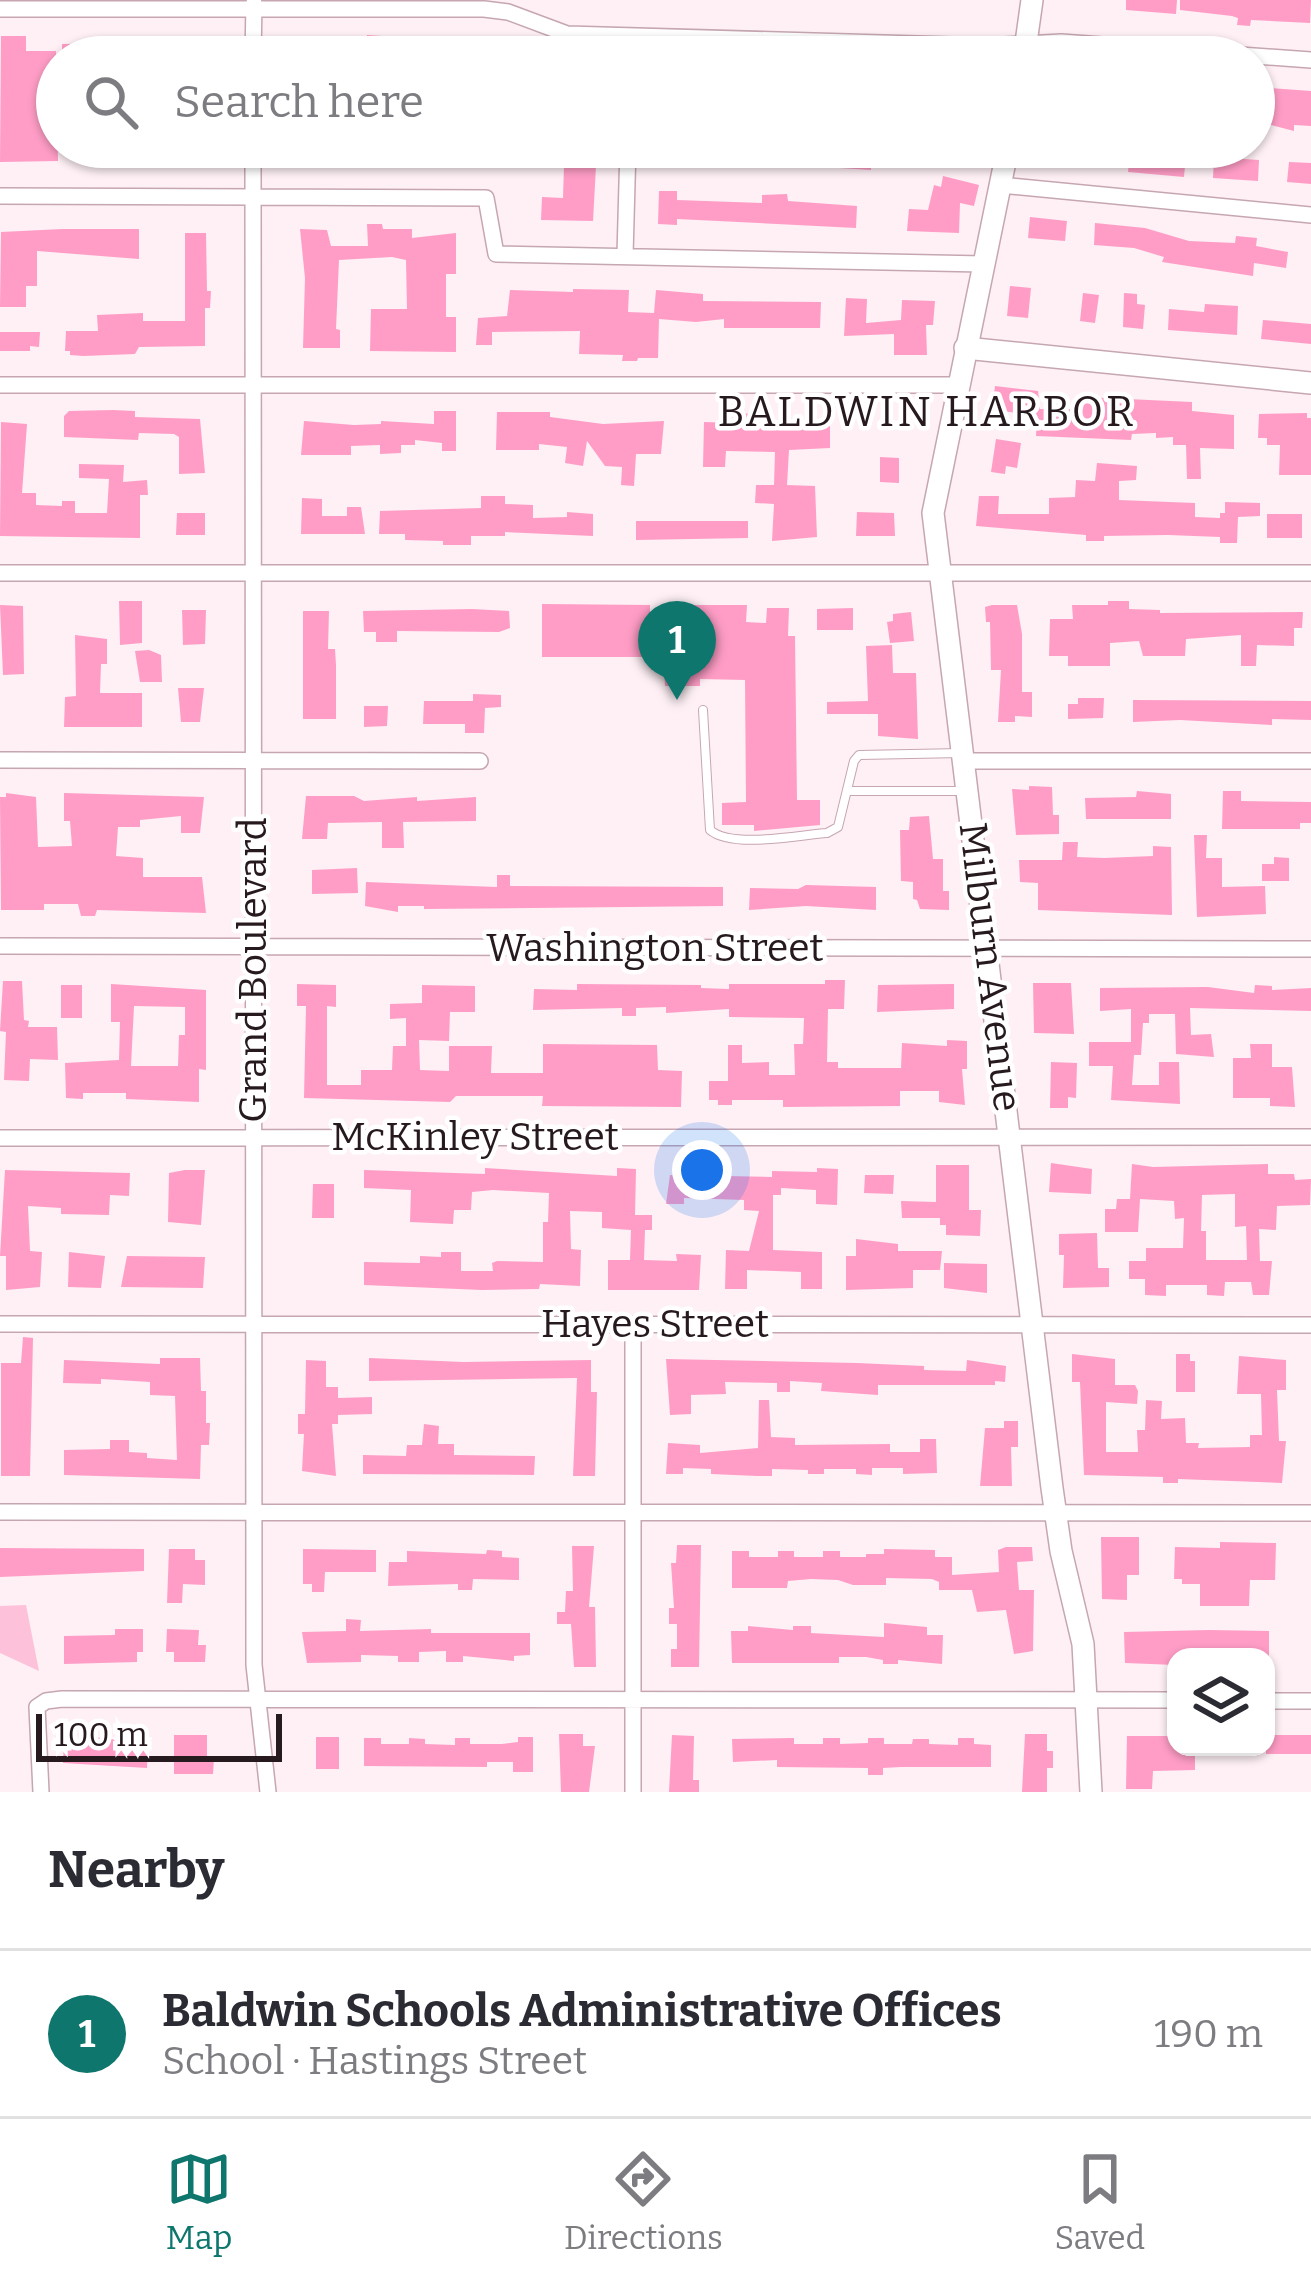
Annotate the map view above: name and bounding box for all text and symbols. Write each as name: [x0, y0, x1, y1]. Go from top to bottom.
search box: [36, 36, 1275, 168]
icon: search: [78, 69, 144, 135]
text: Search here: [174, 75, 424, 129]
district label: BALDWIN HARBOR: [717, 387, 1137, 437]
pin: 1: [638, 601, 716, 700]
street label: Grand Boulevard: [230, 817, 276, 1123]
street label: Milburn Avenue: [949, 820, 1031, 1114]
street label: Washington Street: [486, 925, 824, 971]
street label: McKinley Street: [331, 1114, 619, 1160]
your location: [672, 1140, 732, 1200]
street label: Hayes Street: [541, 1301, 769, 1347]
map controls: [1167, 1648, 1275, 1756]
button: layers: [1167, 1648, 1275, 1756]
scale bar: [36, 1708, 282, 1761]
text: 100 m: [54, 1715, 148, 1755]
text: Nearby: [48, 1839, 224, 1901]
text: Baldwin Schools Administrative Offices: [162, 1984, 1002, 2038]
text: 1: [79, 2011, 95, 2057]
text: 190 m: [1154, 2011, 1263, 2057]
text: School · Hastings Street: [162, 2038, 587, 2084]
tab: Map: [166, 2146, 232, 2258]
tab: Directions: [564, 2146, 723, 2258]
tab: Saved: [1055, 2146, 1145, 2258]

